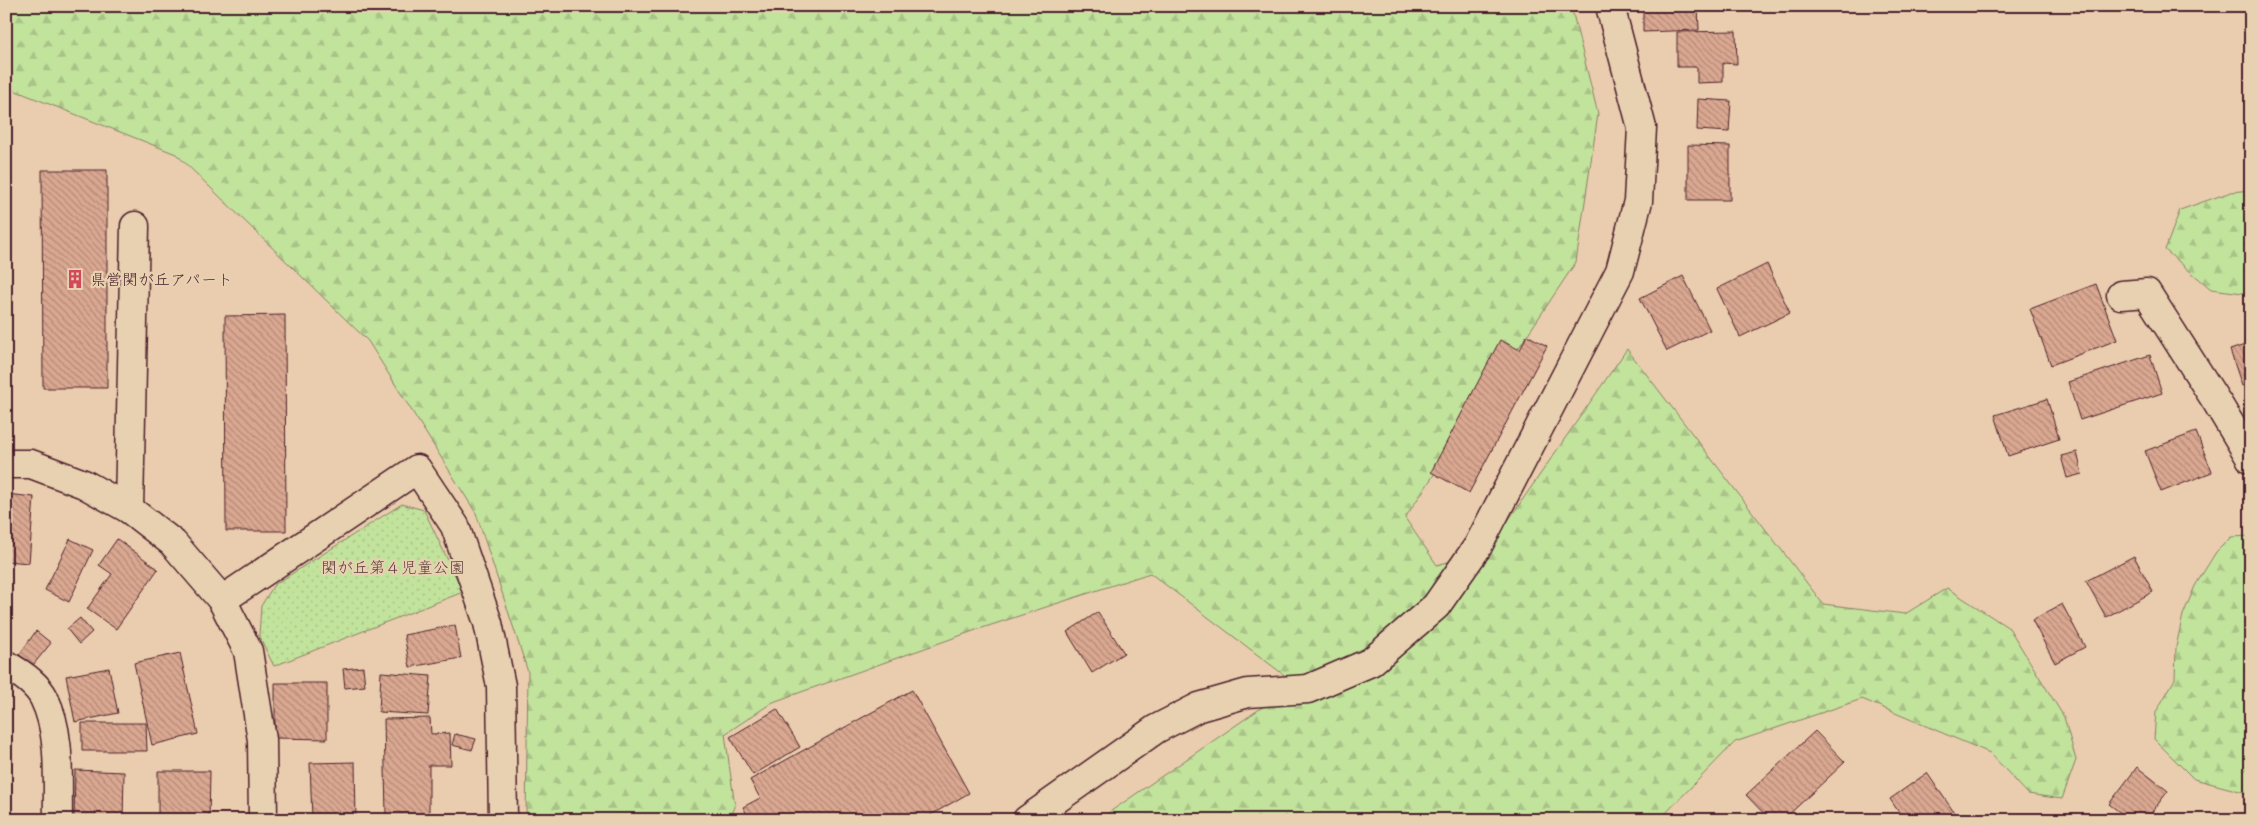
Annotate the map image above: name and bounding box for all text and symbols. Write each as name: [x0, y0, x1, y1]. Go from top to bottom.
place label: 県営関が丘アパート: [90, 265, 233, 294]
building icon: 県営関が丘アパート: [64, 268, 86, 290]
park label: 関が丘第４児童公園: [321, 553, 465, 582]

